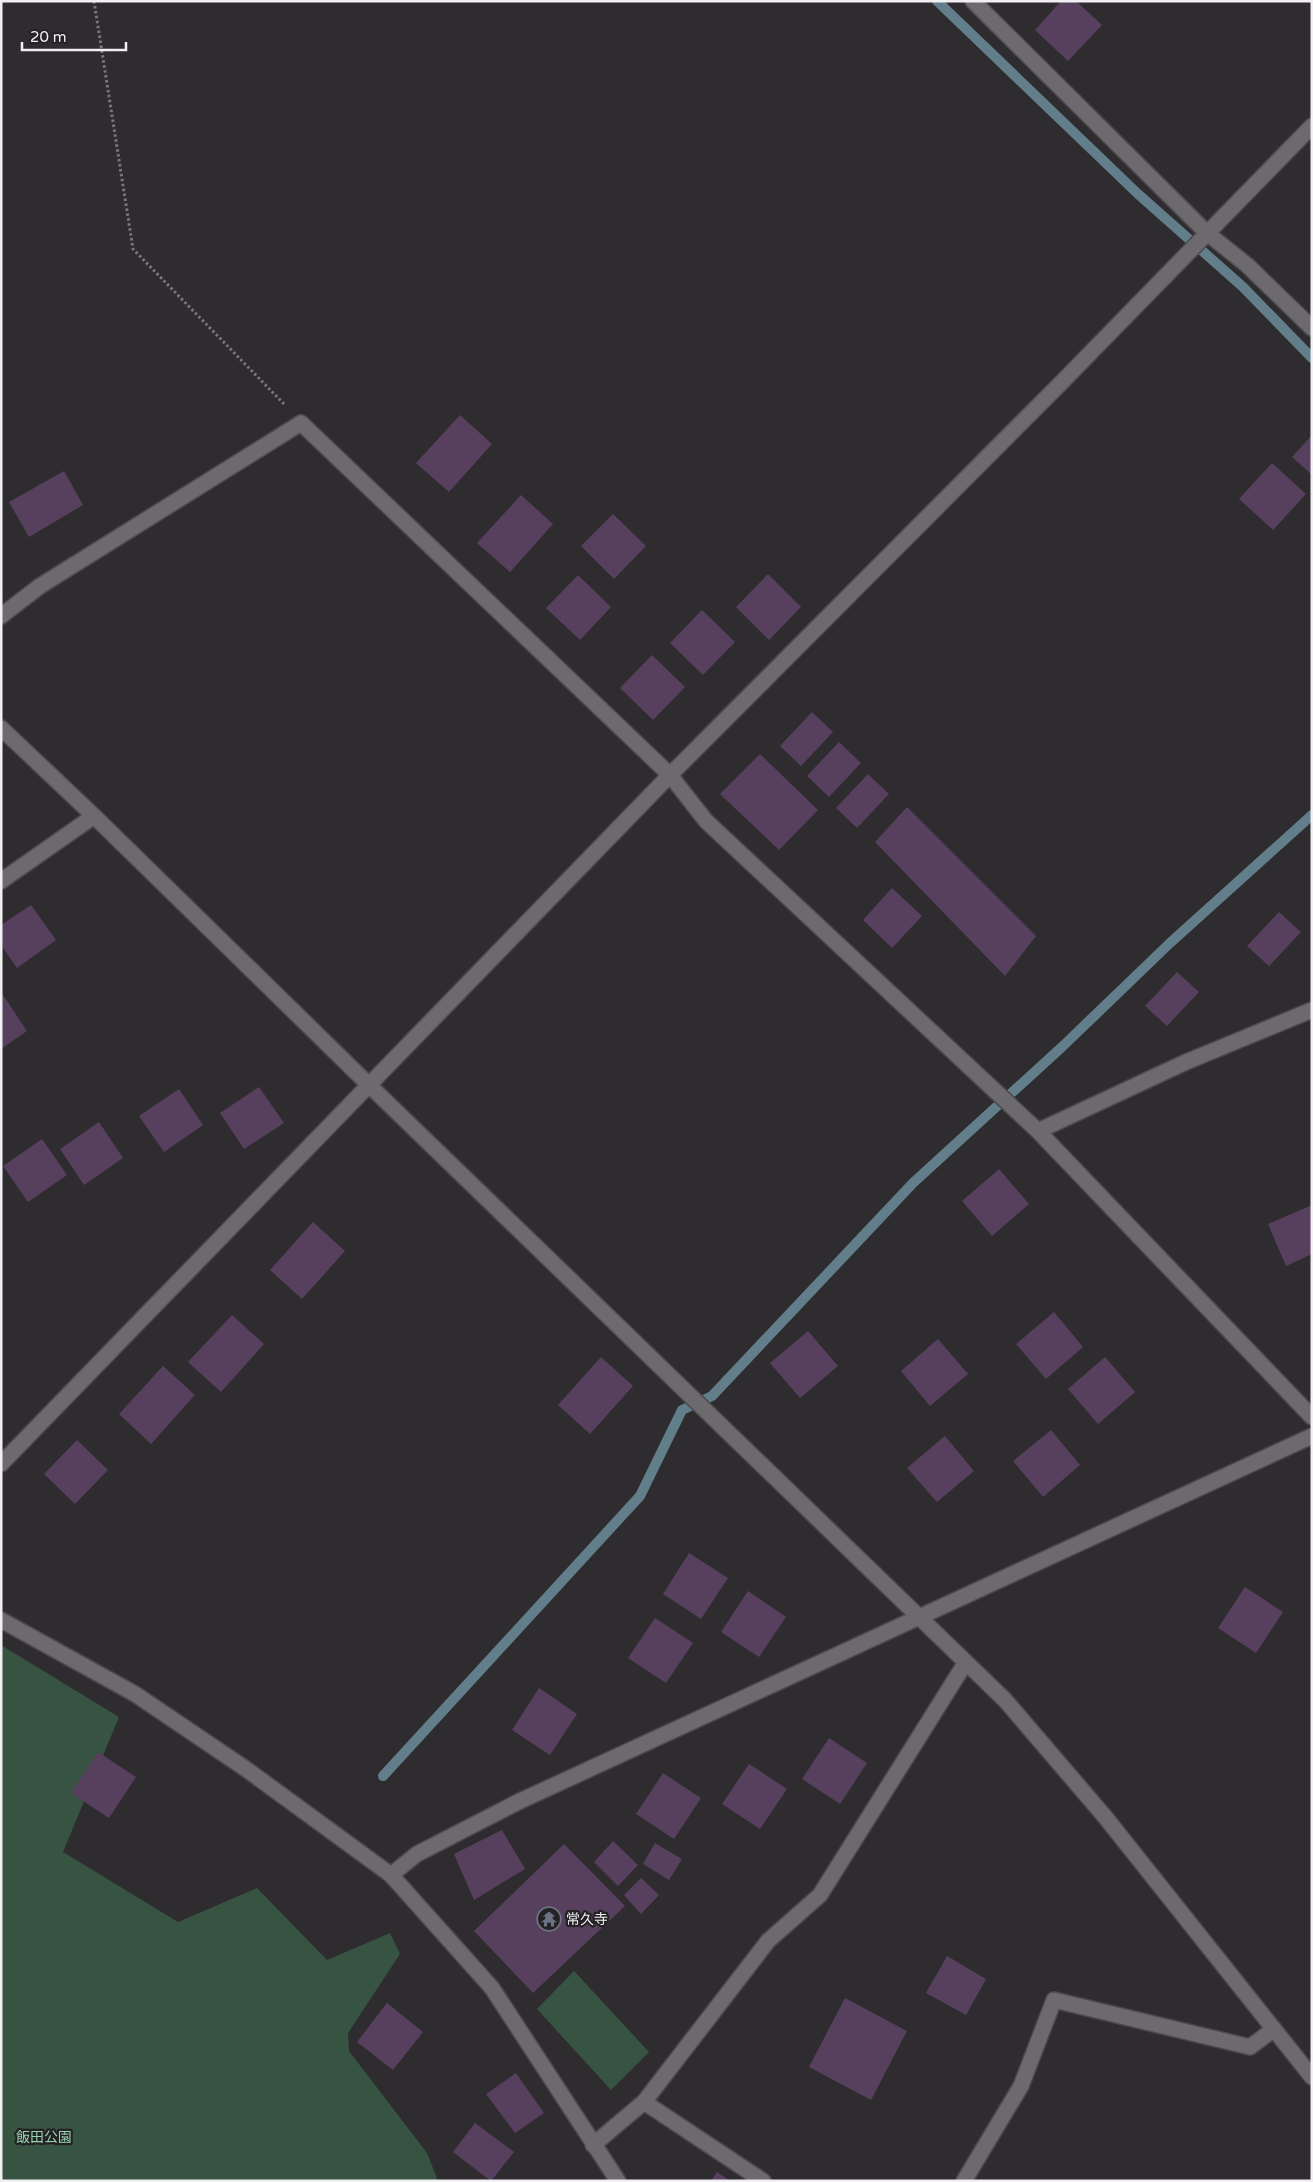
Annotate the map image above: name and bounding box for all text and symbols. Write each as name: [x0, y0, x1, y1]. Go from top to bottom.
scale bar: [22, 20, 126, 52]
text: 20 m: [30, 28, 67, 46]
temple icon: 常久寺: [536, 1906, 562, 1932]
place label: 常久寺: [566, 1911, 608, 1928]
park label: 飯田公園: [16, 2129, 72, 2146]

